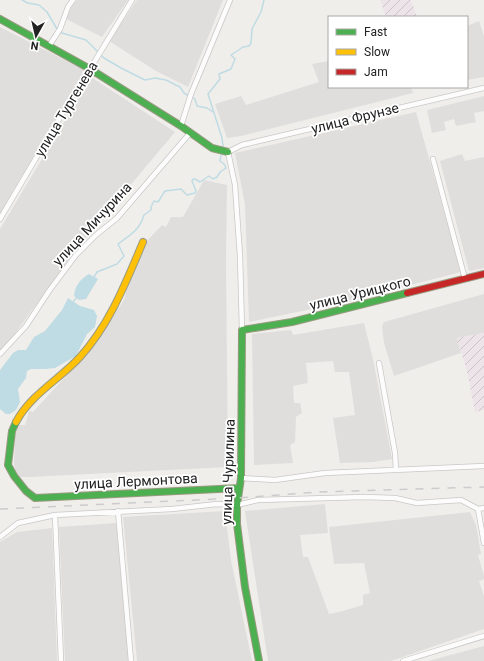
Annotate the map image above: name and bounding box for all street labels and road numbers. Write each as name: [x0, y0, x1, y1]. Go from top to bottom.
street label: улица Тургенева: [31, 58, 101, 160]
street label: улица Фрунзе: [310, 99, 400, 137]
street label: улица Мичурина: [49, 179, 135, 269]
street label: улица Урицкого: [308, 273, 412, 313]
street label: улица Чурилина: [218, 419, 238, 525]
street label: улица Лермонтова: [74, 470, 198, 492]

